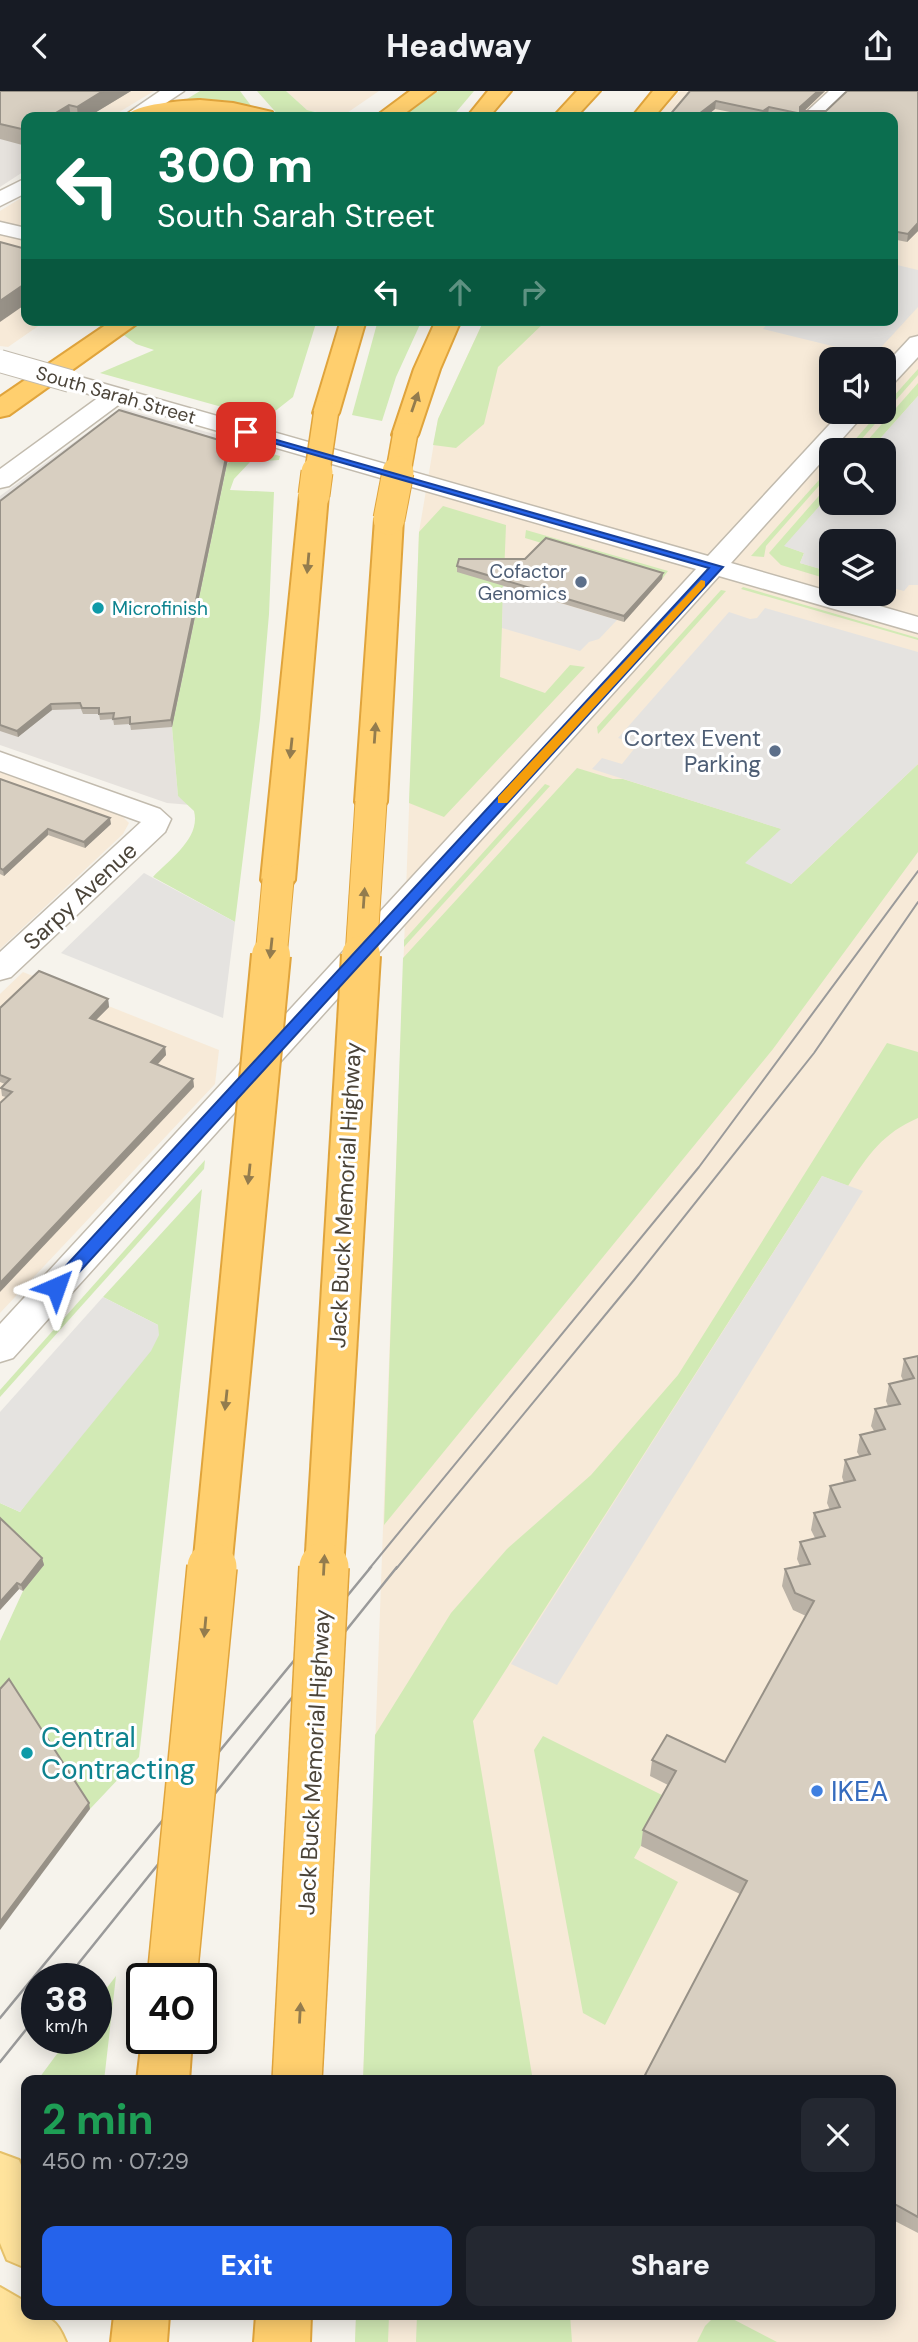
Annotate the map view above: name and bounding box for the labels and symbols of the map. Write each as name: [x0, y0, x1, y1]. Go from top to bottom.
street label: South Sarah Street: [33, 360, 199, 430]
one-way arrow: [410, 391, 421, 412]
pin: [216, 402, 276, 462]
one-way arrow: [302, 552, 313, 574]
place label: Cofactor Genomics: [478, 559, 567, 606]
marker: Cofactor Genomics: [573, 574, 589, 590]
place label: Microfinish: [112, 596, 208, 621]
marker: Microfinish: [90, 600, 106, 616]
one-way arrow: [370, 722, 381, 744]
place label: Cortex Event Parking: [624, 723, 761, 779]
one-way arrow: [285, 737, 296, 759]
marker: Cortex Event Parking: [767, 743, 783, 759]
street label: Sarpy Avenue: [17, 836, 143, 956]
one-way arrow: [359, 887, 370, 909]
one-way arrow: [266, 937, 277, 959]
street label: Jack Buck Memorial Highway: [322, 1041, 368, 1349]
one-way arrow: [243, 1163, 254, 1185]
position arrow: [19, 1250, 93, 1324]
one-way arrow: [220, 1390, 231, 1412]
one-way arrow: [319, 1554, 330, 1576]
street label: Jack Buck Memorial Highway: [291, 1608, 337, 1916]
one-way arrow: [199, 1616, 210, 1638]
place label: Central Contracting: [41, 1719, 195, 1788]
marker: Central Contracting: [19, 1745, 35, 1761]
place label: IKEA: [831, 1773, 888, 1810]
marker: IKEA: [809, 1783, 825, 1799]
speed limit sign: 40: [126, 1963, 217, 2054]
one-way arrow: [295, 2001, 306, 2023]

